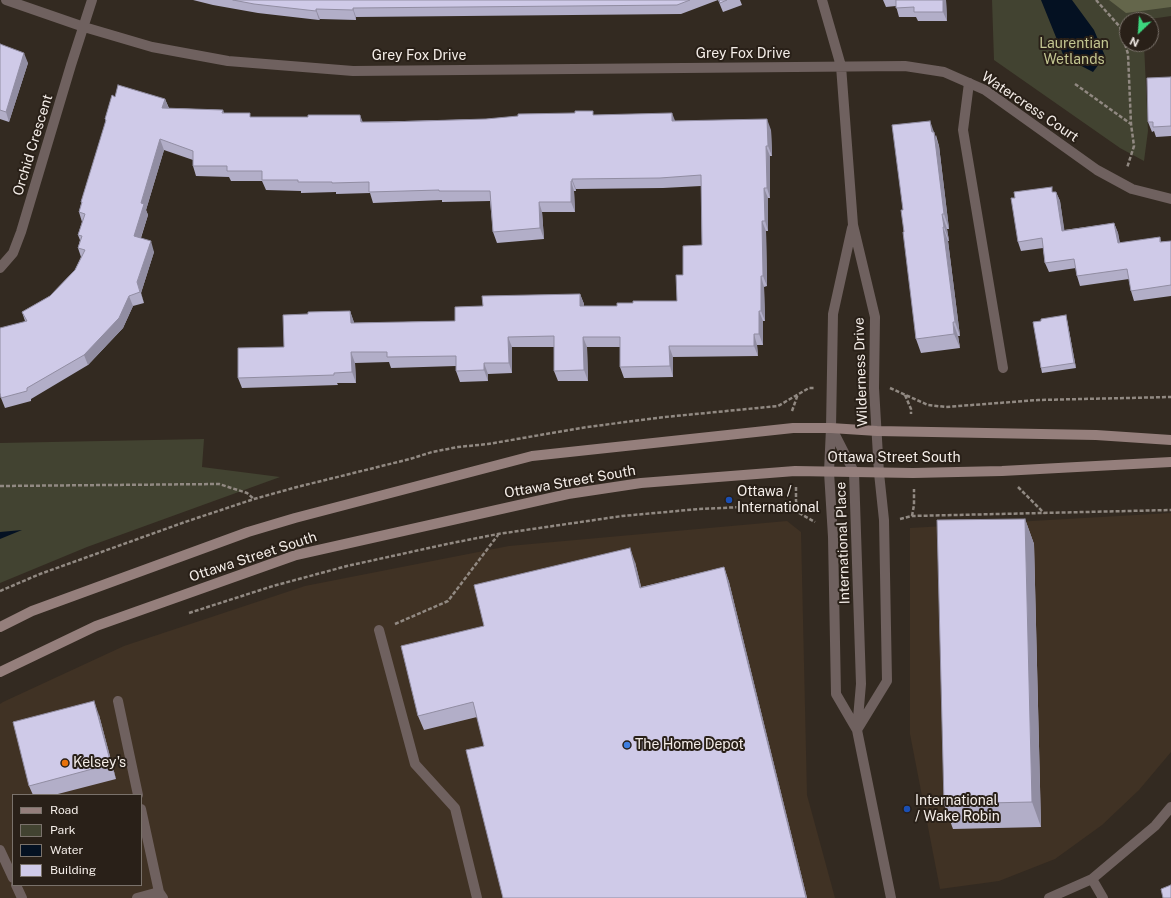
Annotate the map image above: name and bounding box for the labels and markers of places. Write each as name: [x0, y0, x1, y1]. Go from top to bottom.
place label: Ottawa / International: [737, 484, 820, 516]
marker: Ottawa / International: [724, 495, 734, 505]
place label: The Home Depot: [635, 737, 744, 753]
marker: The Home Depot: [622, 740, 632, 750]
place label: Kelsey's: [73, 755, 126, 771]
marker: Kelsey's: [60, 758, 70, 768]
place label: International / Wake Robin: [915, 793, 1000, 826]
marker: International / Wake Robin: [902, 804, 912, 814]

